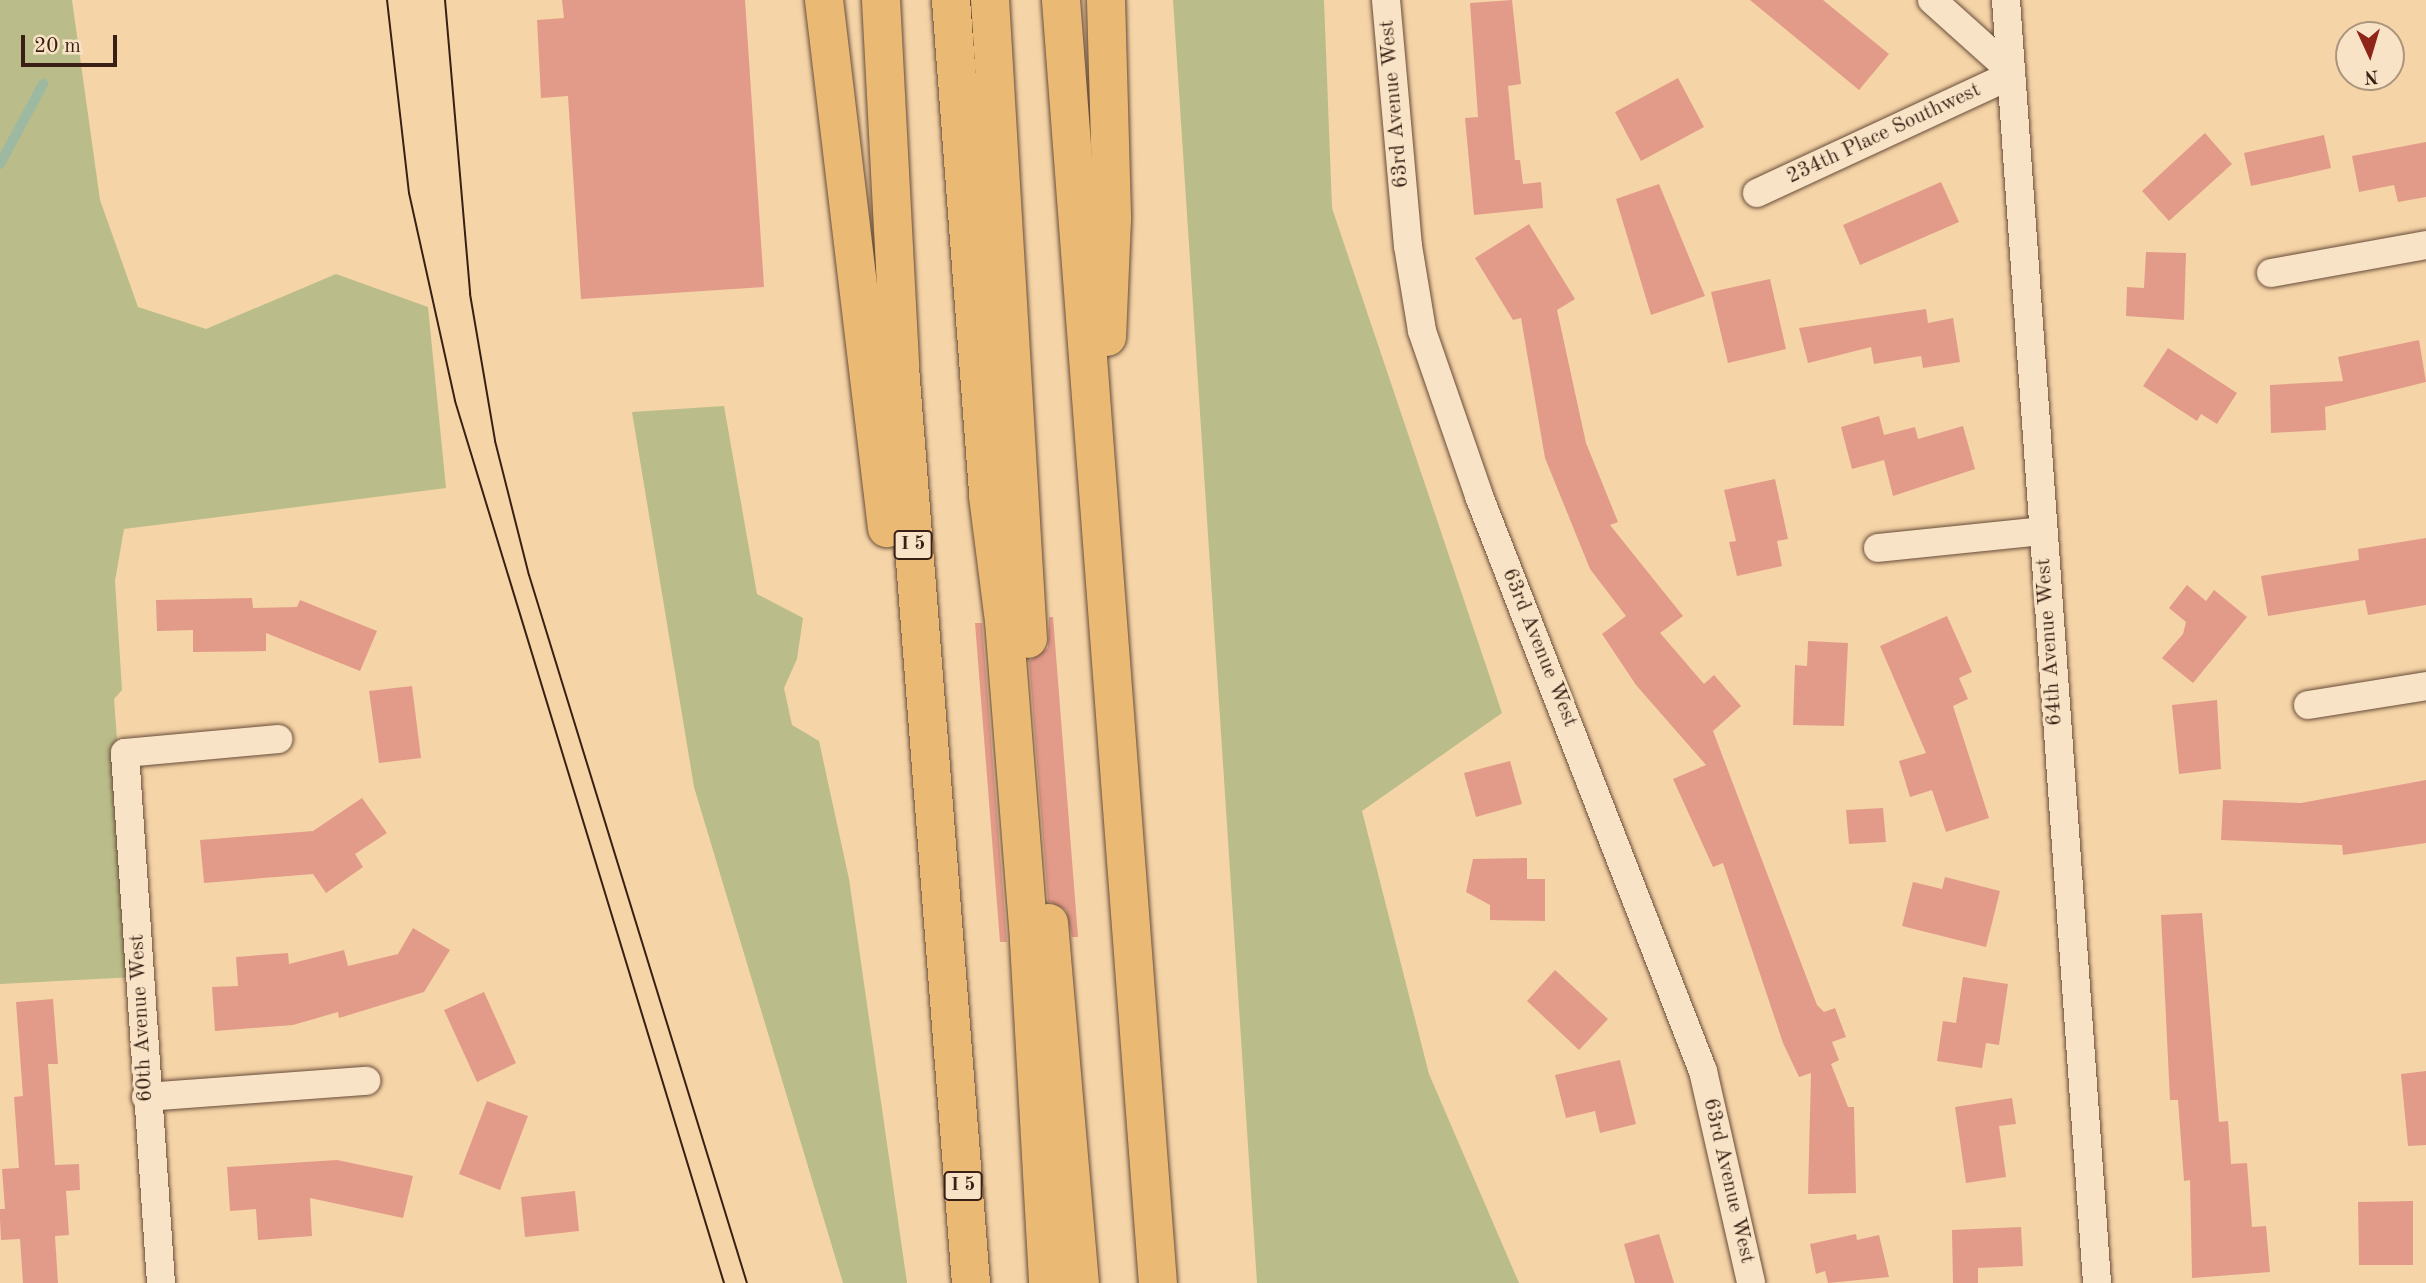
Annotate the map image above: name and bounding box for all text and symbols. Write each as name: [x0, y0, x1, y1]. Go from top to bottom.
street label: 63rd Avenue West: [1375, 19, 1415, 189]
scale bar: [24, 21, 121, 65]
north arrow: [2335, 21, 2405, 91]
text: 20 m: [34, 36, 81, 57]
text: N: [2363, 65, 2379, 85]
street label: 234th Place Southwest: [1783, 78, 1985, 190]
road number: I 5: [892, 530, 934, 560]
street label: 64th Avenue West: [2032, 557, 2068, 727]
street label: 63rd Avenue West: [1496, 565, 1582, 731]
street label: 60th Avenue West: [125, 933, 159, 1103]
street label: 63rd Avenue West: [1697, 1096, 1759, 1266]
road number: I 5: [942, 1170, 984, 1202]

